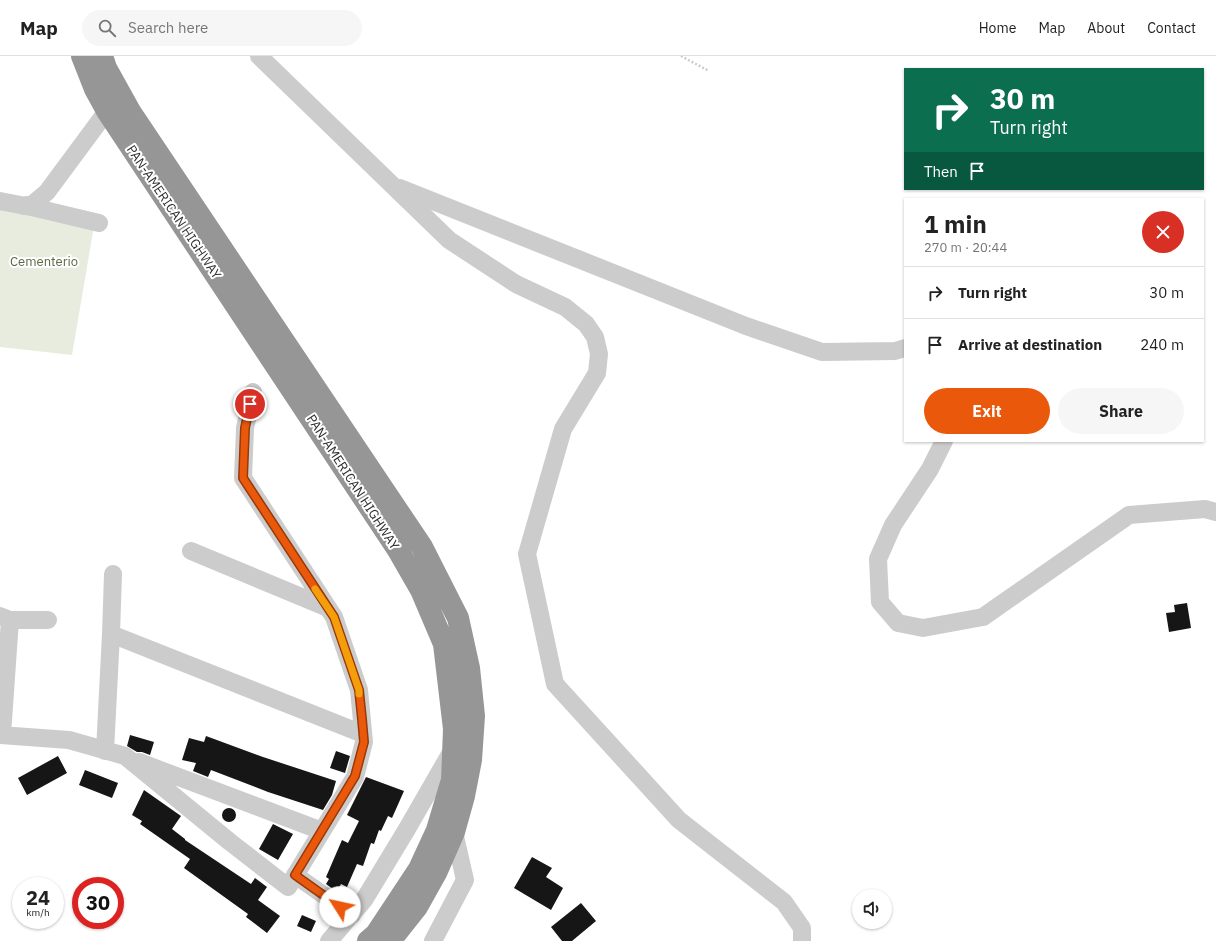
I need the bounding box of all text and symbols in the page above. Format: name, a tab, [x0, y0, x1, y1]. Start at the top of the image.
search box	[82, 10, 362, 46]
text: Map	[20, 16, 58, 40]
icon: search	[96, 17, 118, 39]
text: Search here	[128, 18, 208, 37]
text: Home	[979, 19, 1016, 37]
text: Map	[1038, 19, 1065, 37]
text: About	[1087, 19, 1125, 37]
text: Contact	[1147, 19, 1196, 37]
text: 30 m	[990, 80, 1055, 117]
icon: right	[924, 84, 976, 136]
text: Turn right	[990, 116, 1068, 139]
street label: PAN-AMERICAN HIGHWAY	[123, 142, 225, 282]
icon: arrive	[966, 160, 988, 182]
text: Then	[924, 162, 958, 181]
text: 1 min	[924, 208, 987, 240]
button: close	[1142, 211, 1184, 253]
text: 270 m · 20:44	[924, 239, 1007, 256]
park label: Cementerio	[10, 253, 78, 270]
icon: right	[924, 282, 946, 304]
text: Turn right	[958, 283, 1027, 302]
text: 30 m	[1149, 283, 1184, 302]
icon: arrive	[924, 334, 946, 356]
text: Arrive at destination	[958, 335, 1102, 354]
text: 240 m	[1140, 335, 1184, 354]
pin	[233, 387, 267, 421]
button: Exit	[924, 388, 1050, 434]
button: Share	[1058, 388, 1184, 434]
icon: arrive	[239, 393, 261, 415]
street label: PAN-AMERICAN HIGHWAY	[303, 411, 403, 553]
speed limit sign: 30	[72, 877, 124, 929]
text: 24	[26, 884, 50, 911]
position arrow	[319, 886, 361, 928]
map controls	[852, 889, 892, 929]
button: sound	[852, 889, 892, 929]
text: km/h	[26, 906, 50, 919]

